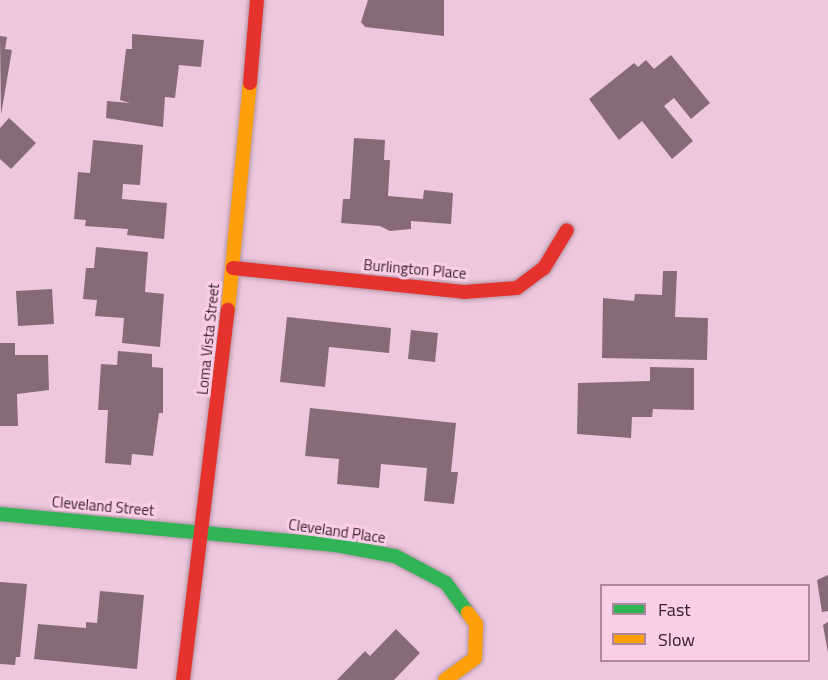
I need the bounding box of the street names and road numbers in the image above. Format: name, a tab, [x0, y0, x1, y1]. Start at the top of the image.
street label: Burlington Place	[363, 256, 467, 282]
street label: Loma Vista Street	[193, 282, 223, 396]
street label: Cleveland Street	[51, 493, 155, 519]
street label: Cleveland Place	[287, 515, 387, 547]

